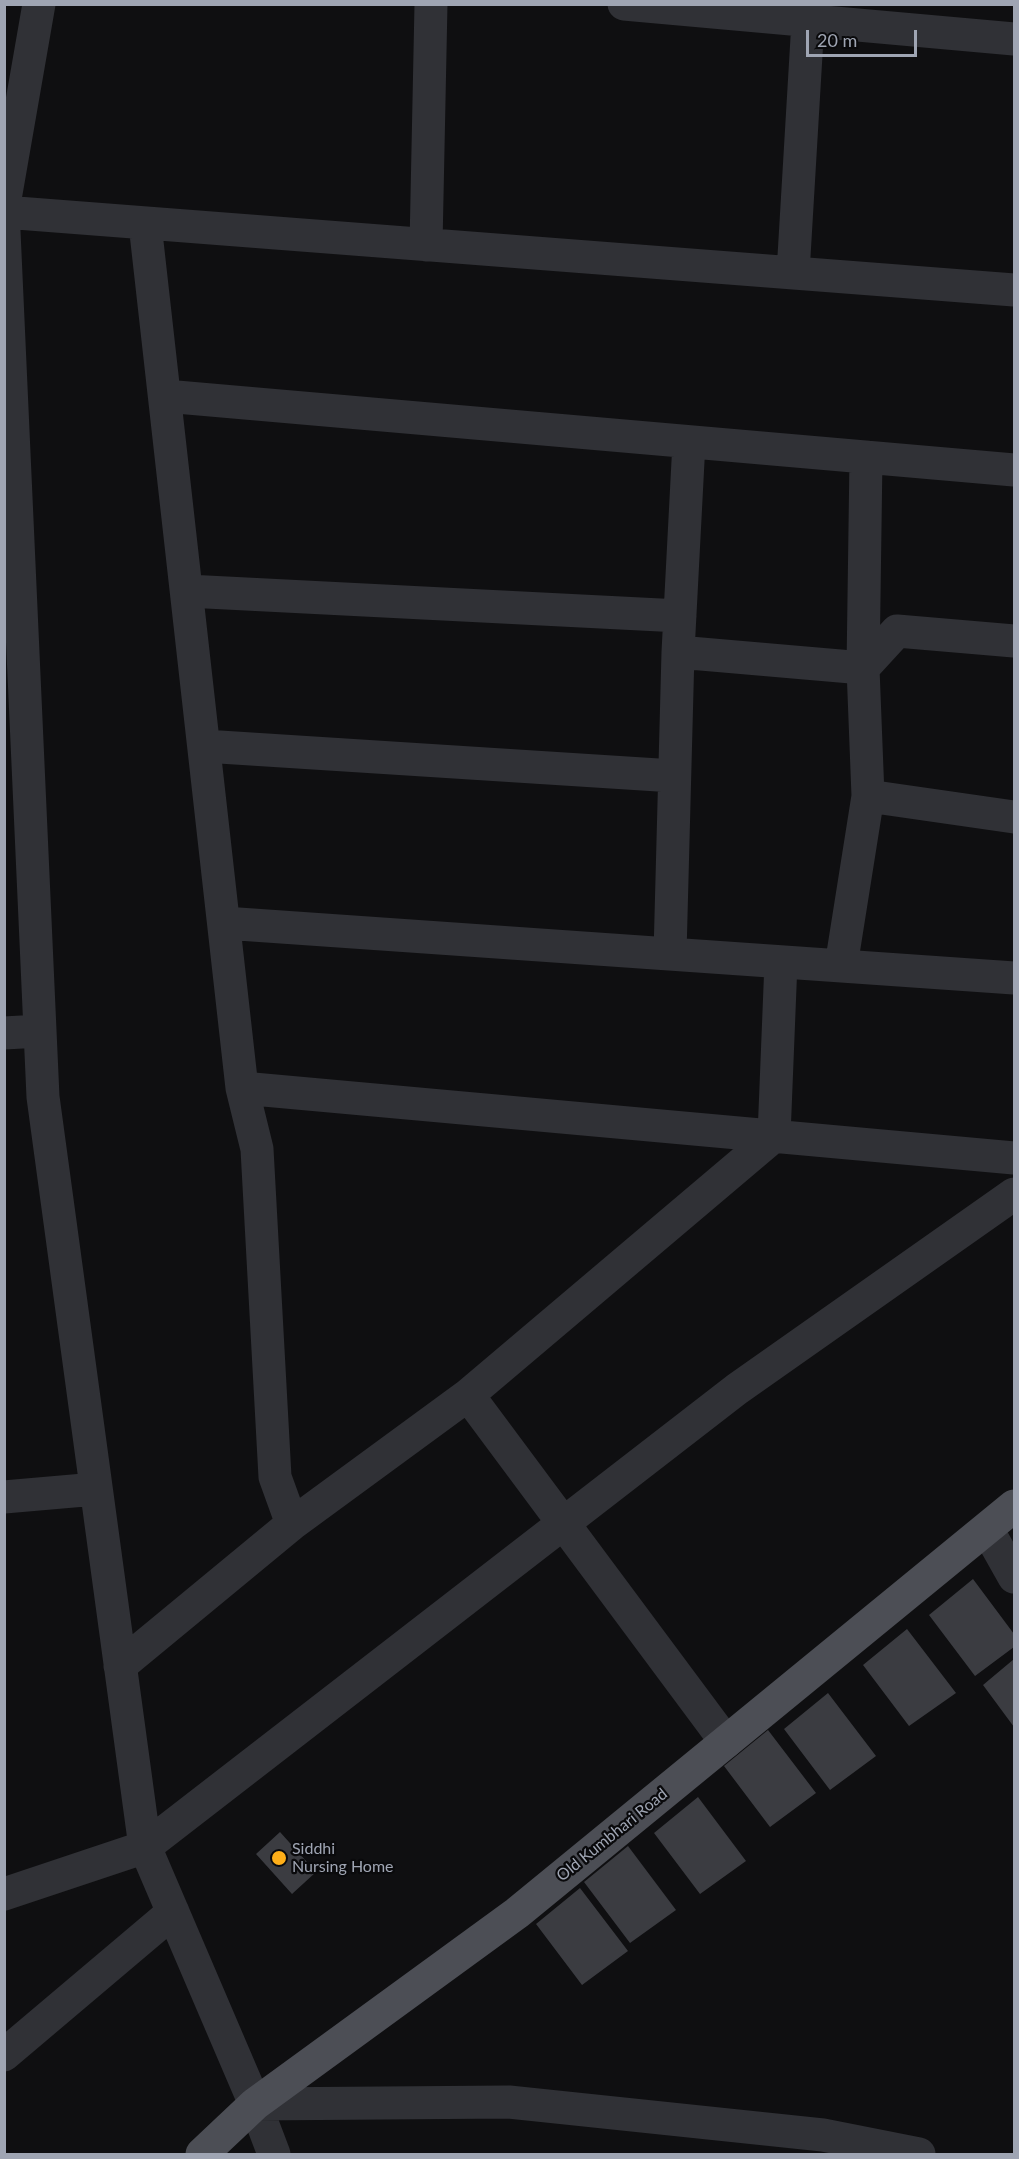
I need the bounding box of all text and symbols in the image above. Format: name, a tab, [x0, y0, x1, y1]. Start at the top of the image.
scale bar	[809, 18, 920, 56]
text: 20 m	[817, 29, 857, 51]
street label: Old Kumbhari Road	[553, 1784, 671, 1886]
place label: Siddhi Nursing Home	[292, 1839, 394, 1877]
marker: Siddhi Nursing Home	[270, 1849, 288, 1867]

